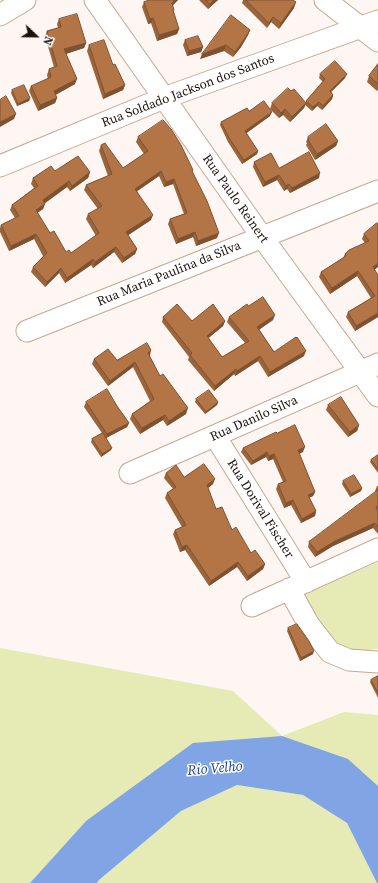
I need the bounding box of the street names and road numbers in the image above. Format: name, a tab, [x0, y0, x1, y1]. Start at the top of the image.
street label: Rua Soldado Jackson dos Santos	[99, 51, 277, 131]
street label: Rua Paulo Reinert	[199, 152, 271, 246]
street label: Rua Maria Paulina da Silva	[95, 238, 243, 310]
street label: Rua Danilo Silva	[208, 393, 300, 445]
street label: Rua Dorival Fischer	[223, 457, 297, 561]

